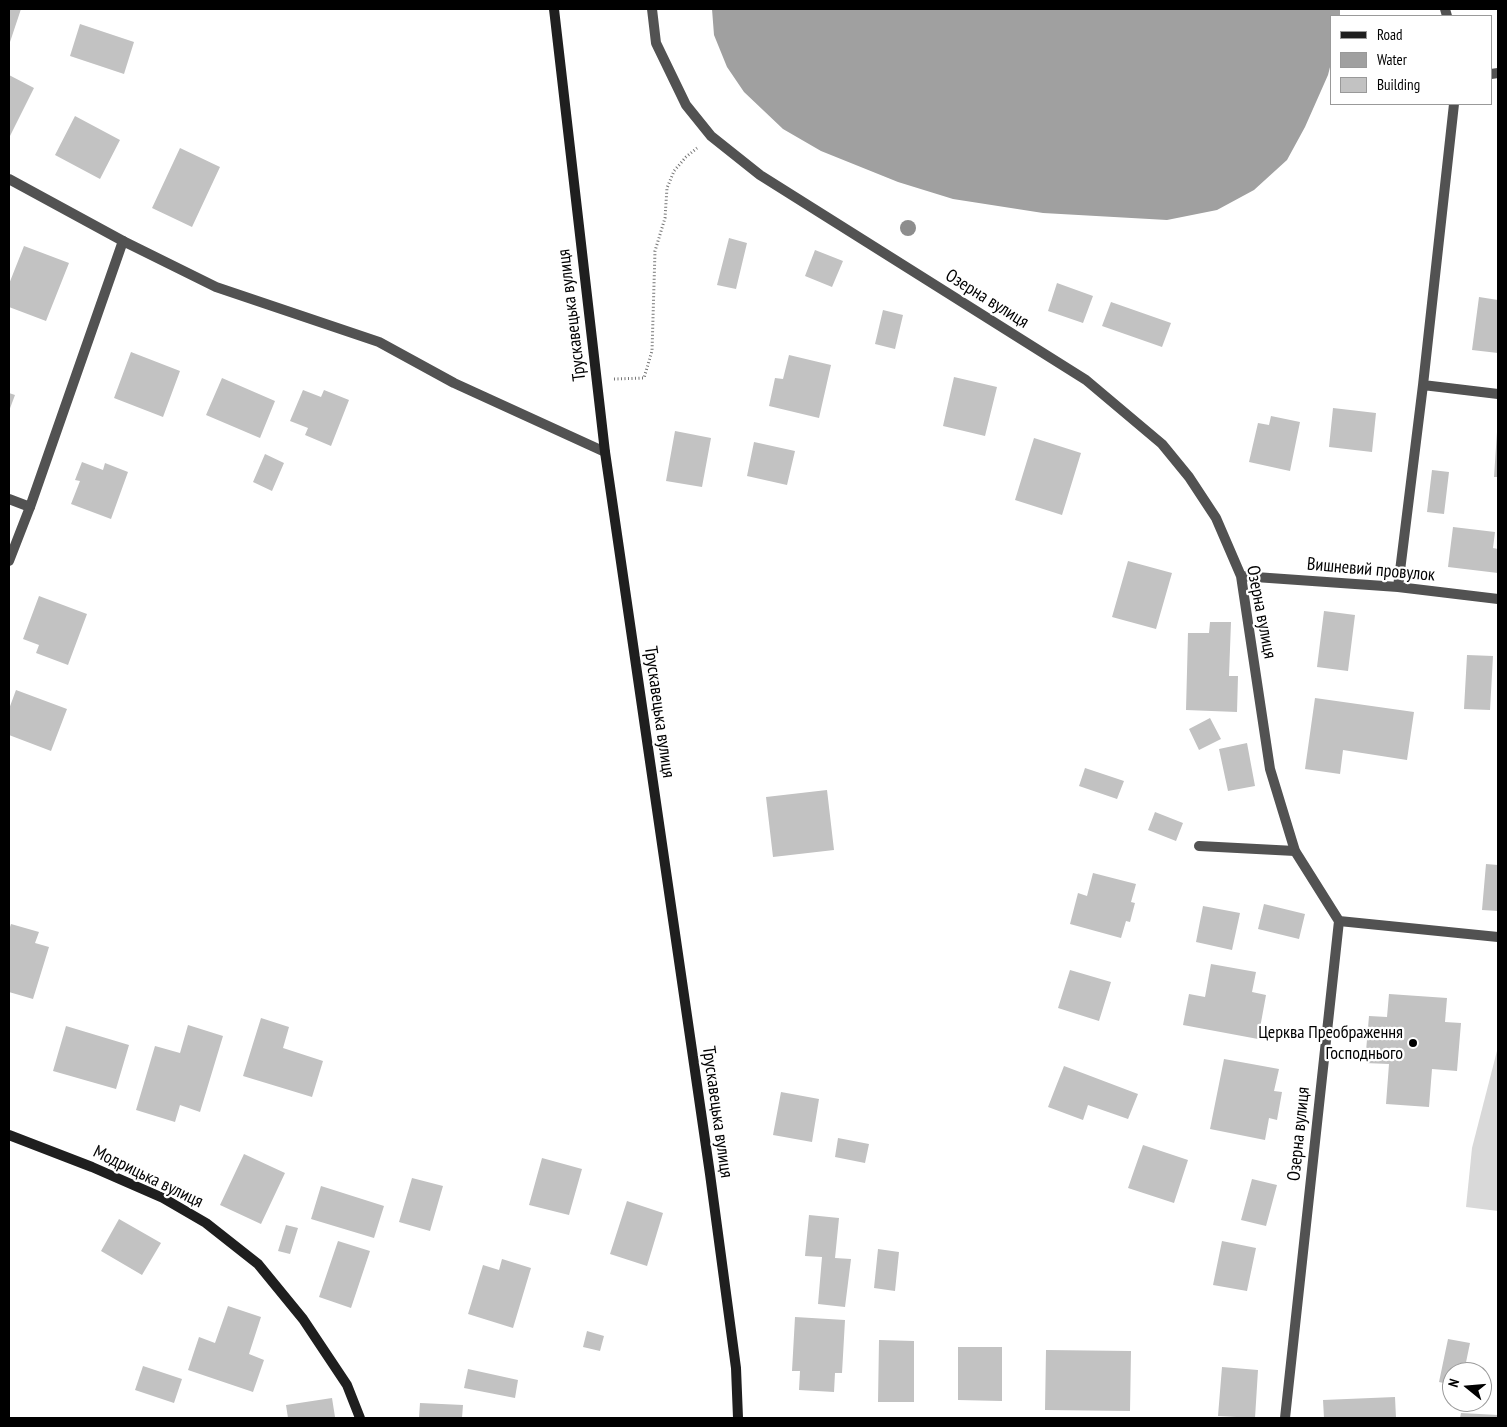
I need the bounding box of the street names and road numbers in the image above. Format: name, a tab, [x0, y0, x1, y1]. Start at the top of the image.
street label: Трускавецька вулиця	[553, 248, 591, 382]
street label: Озерна вулиця	[941, 265, 1033, 333]
street label: Вишневий провулок	[1306, 554, 1436, 586]
street label: Озерна вулиця	[1241, 564, 1281, 660]
street label: Трускавецька вулиця	[639, 645, 679, 779]
street label: Трускавецька вулиця	[697, 1045, 737, 1179]
street label: Озерна вулиця	[1283, 1086, 1315, 1182]
street label: Модрицька вулиця	[90, 1141, 206, 1213]

